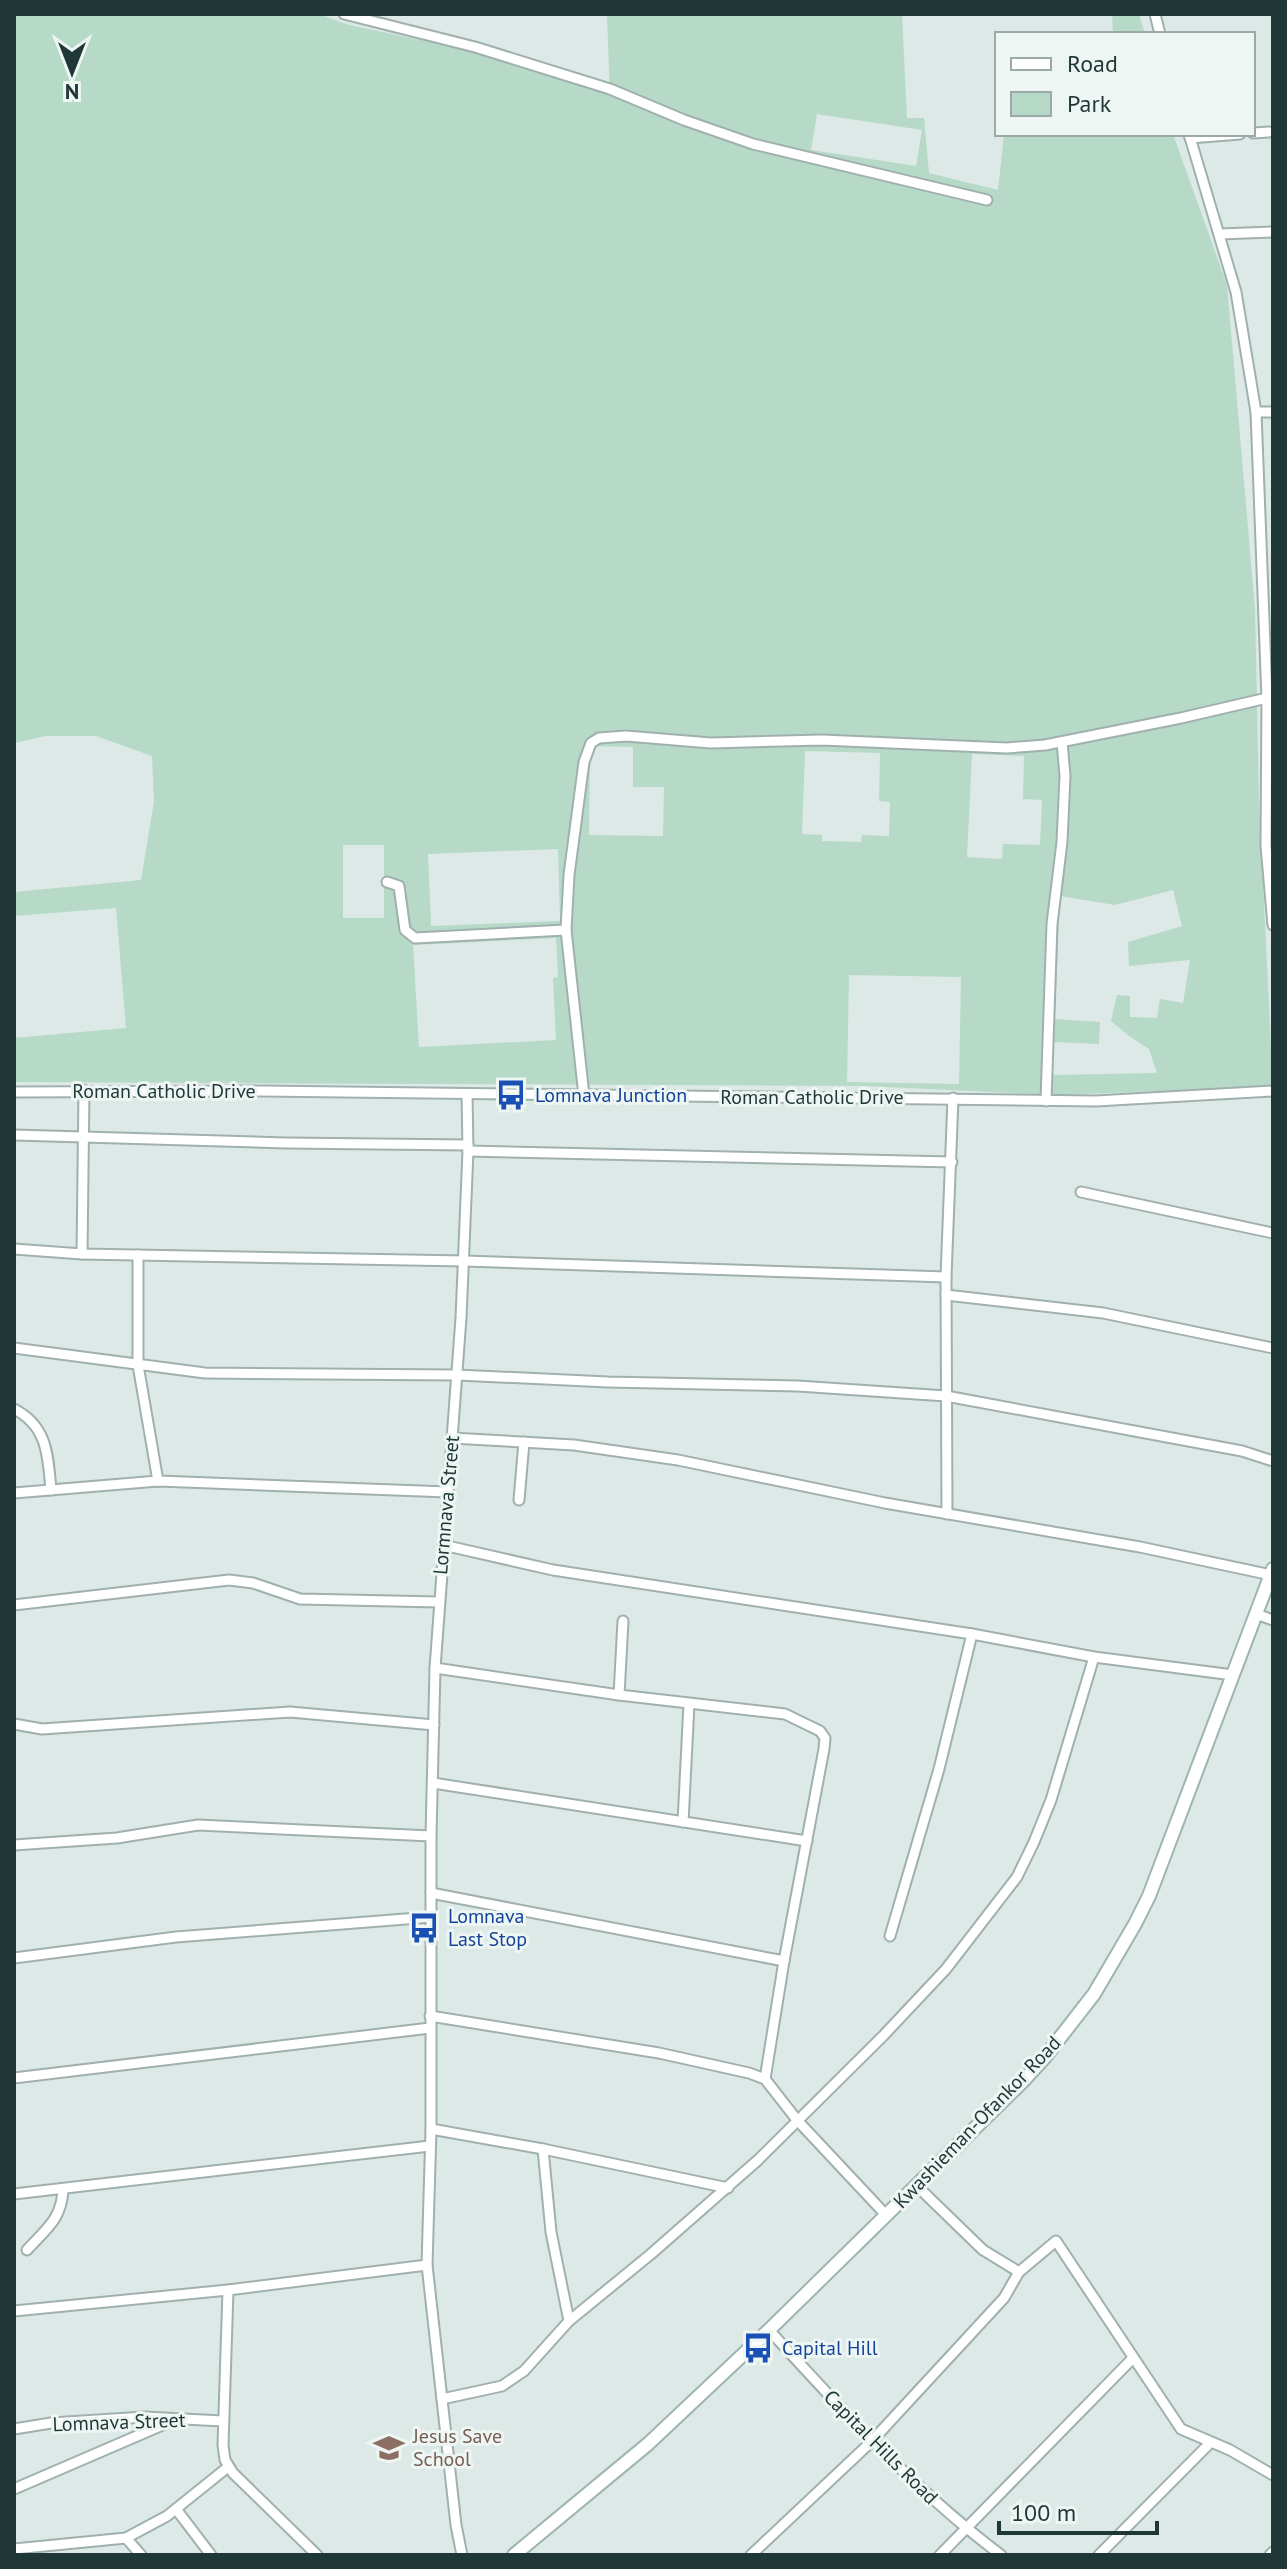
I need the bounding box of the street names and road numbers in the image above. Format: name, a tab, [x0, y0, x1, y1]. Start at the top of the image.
street label: Roman Catholic Drive	[72, 1078, 256, 1104]
street label: Roman Catholic Drive	[720, 1084, 904, 1110]
street label: Lormnava Street	[427, 1434, 465, 1576]
street label: Kwashieman-Ofankor Road	[888, 2030, 1066, 2214]
street label: Capital Hills Road	[818, 2384, 944, 2510]
street label: Lomnava Street	[52, 2407, 186, 2437]

